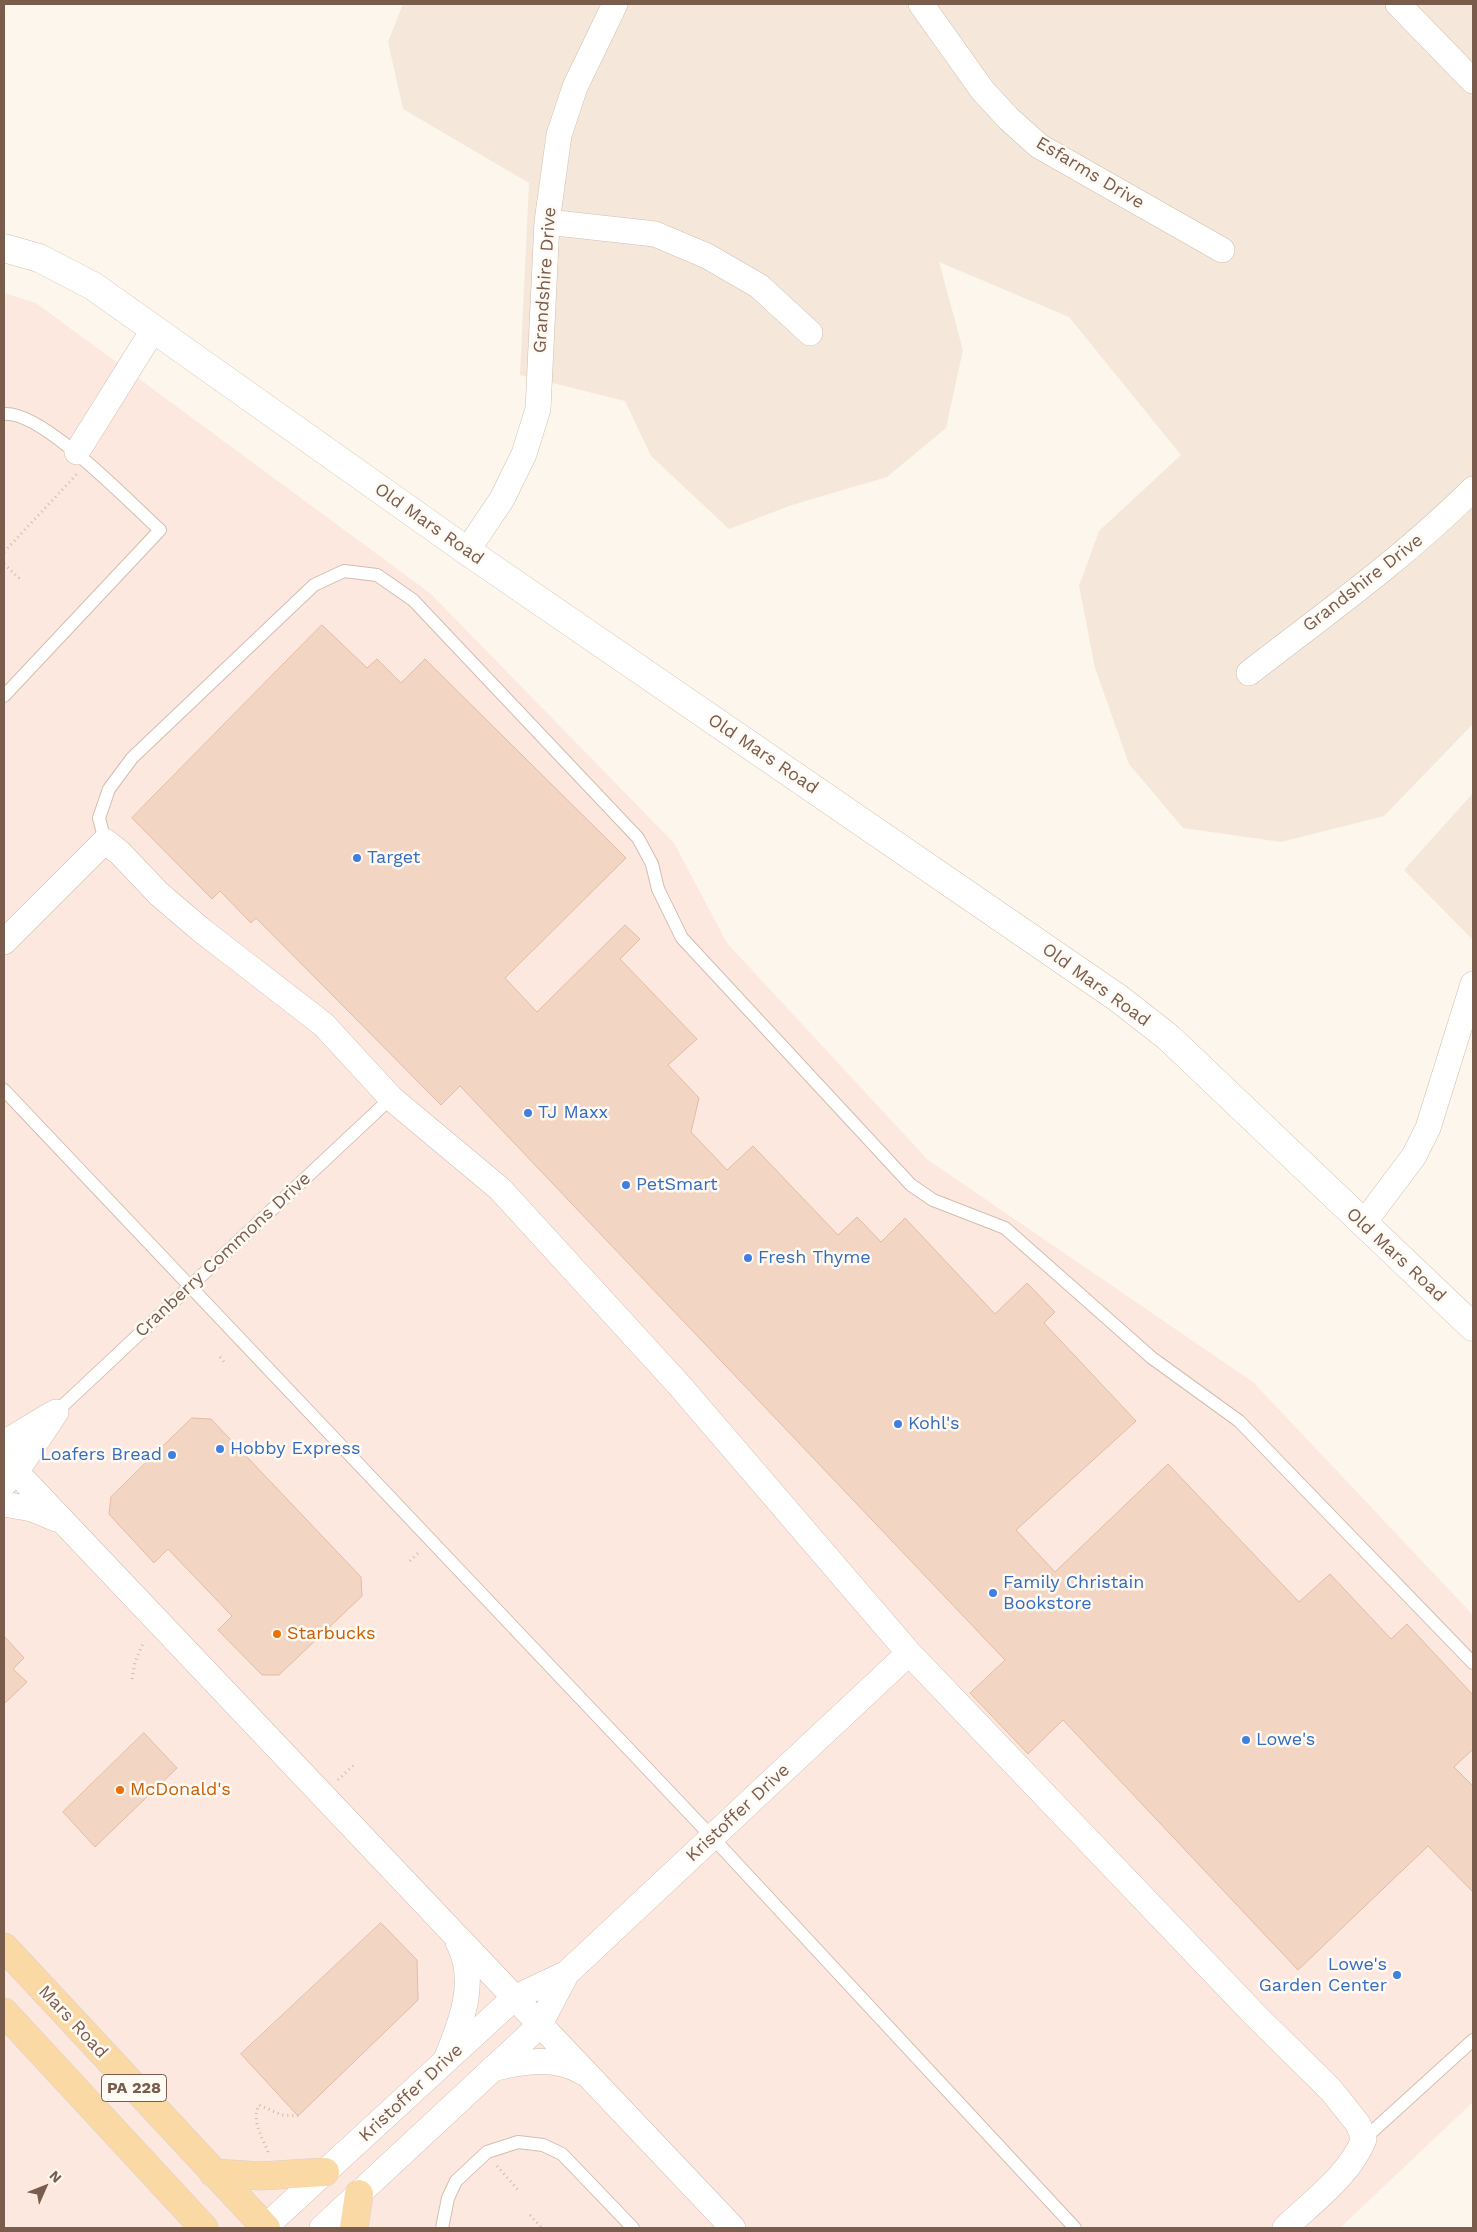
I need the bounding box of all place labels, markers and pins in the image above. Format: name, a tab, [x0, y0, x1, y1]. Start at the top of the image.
place label: Target	[367, 847, 420, 869]
marker: Target	[351, 852, 363, 864]
place label: TJ Maxx	[538, 1102, 608, 1124]
marker: TJ Maxx	[522, 1107, 534, 1119]
place label: PetSmart	[636, 1174, 718, 1196]
marker: PetSmart	[620, 1179, 632, 1191]
place label: Fresh Thyme	[758, 1247, 871, 1269]
marker: Fresh Thyme	[742, 1252, 754, 1264]
place label: Kohl's	[908, 1413, 960, 1435]
marker: Kohl's	[892, 1418, 904, 1430]
place label: Hobby Express	[230, 1438, 360, 1460]
marker: Hobby Express	[214, 1443, 226, 1455]
place label: Loafers Bread	[40, 1444, 162, 1466]
marker: Loafers Bread	[166, 1449, 178, 1461]
place label: Family Christain Bookstore	[1003, 1572, 1144, 1615]
marker: Family Christain Bookstore	[987, 1587, 999, 1599]
place label: Starbucks	[287, 1623, 376, 1645]
marker: Starbucks	[271, 1628, 283, 1640]
place label: Lowe's	[1256, 1729, 1315, 1751]
marker: Lowe's	[1240, 1734, 1252, 1746]
place label: McDonald's	[130, 1779, 231, 1801]
marker: McDonald's	[114, 1784, 126, 1796]
place label: Lowe's Garden Center	[1259, 1954, 1387, 1996]
marker: Lowe's Garden Center	[1391, 1969, 1403, 1981]

